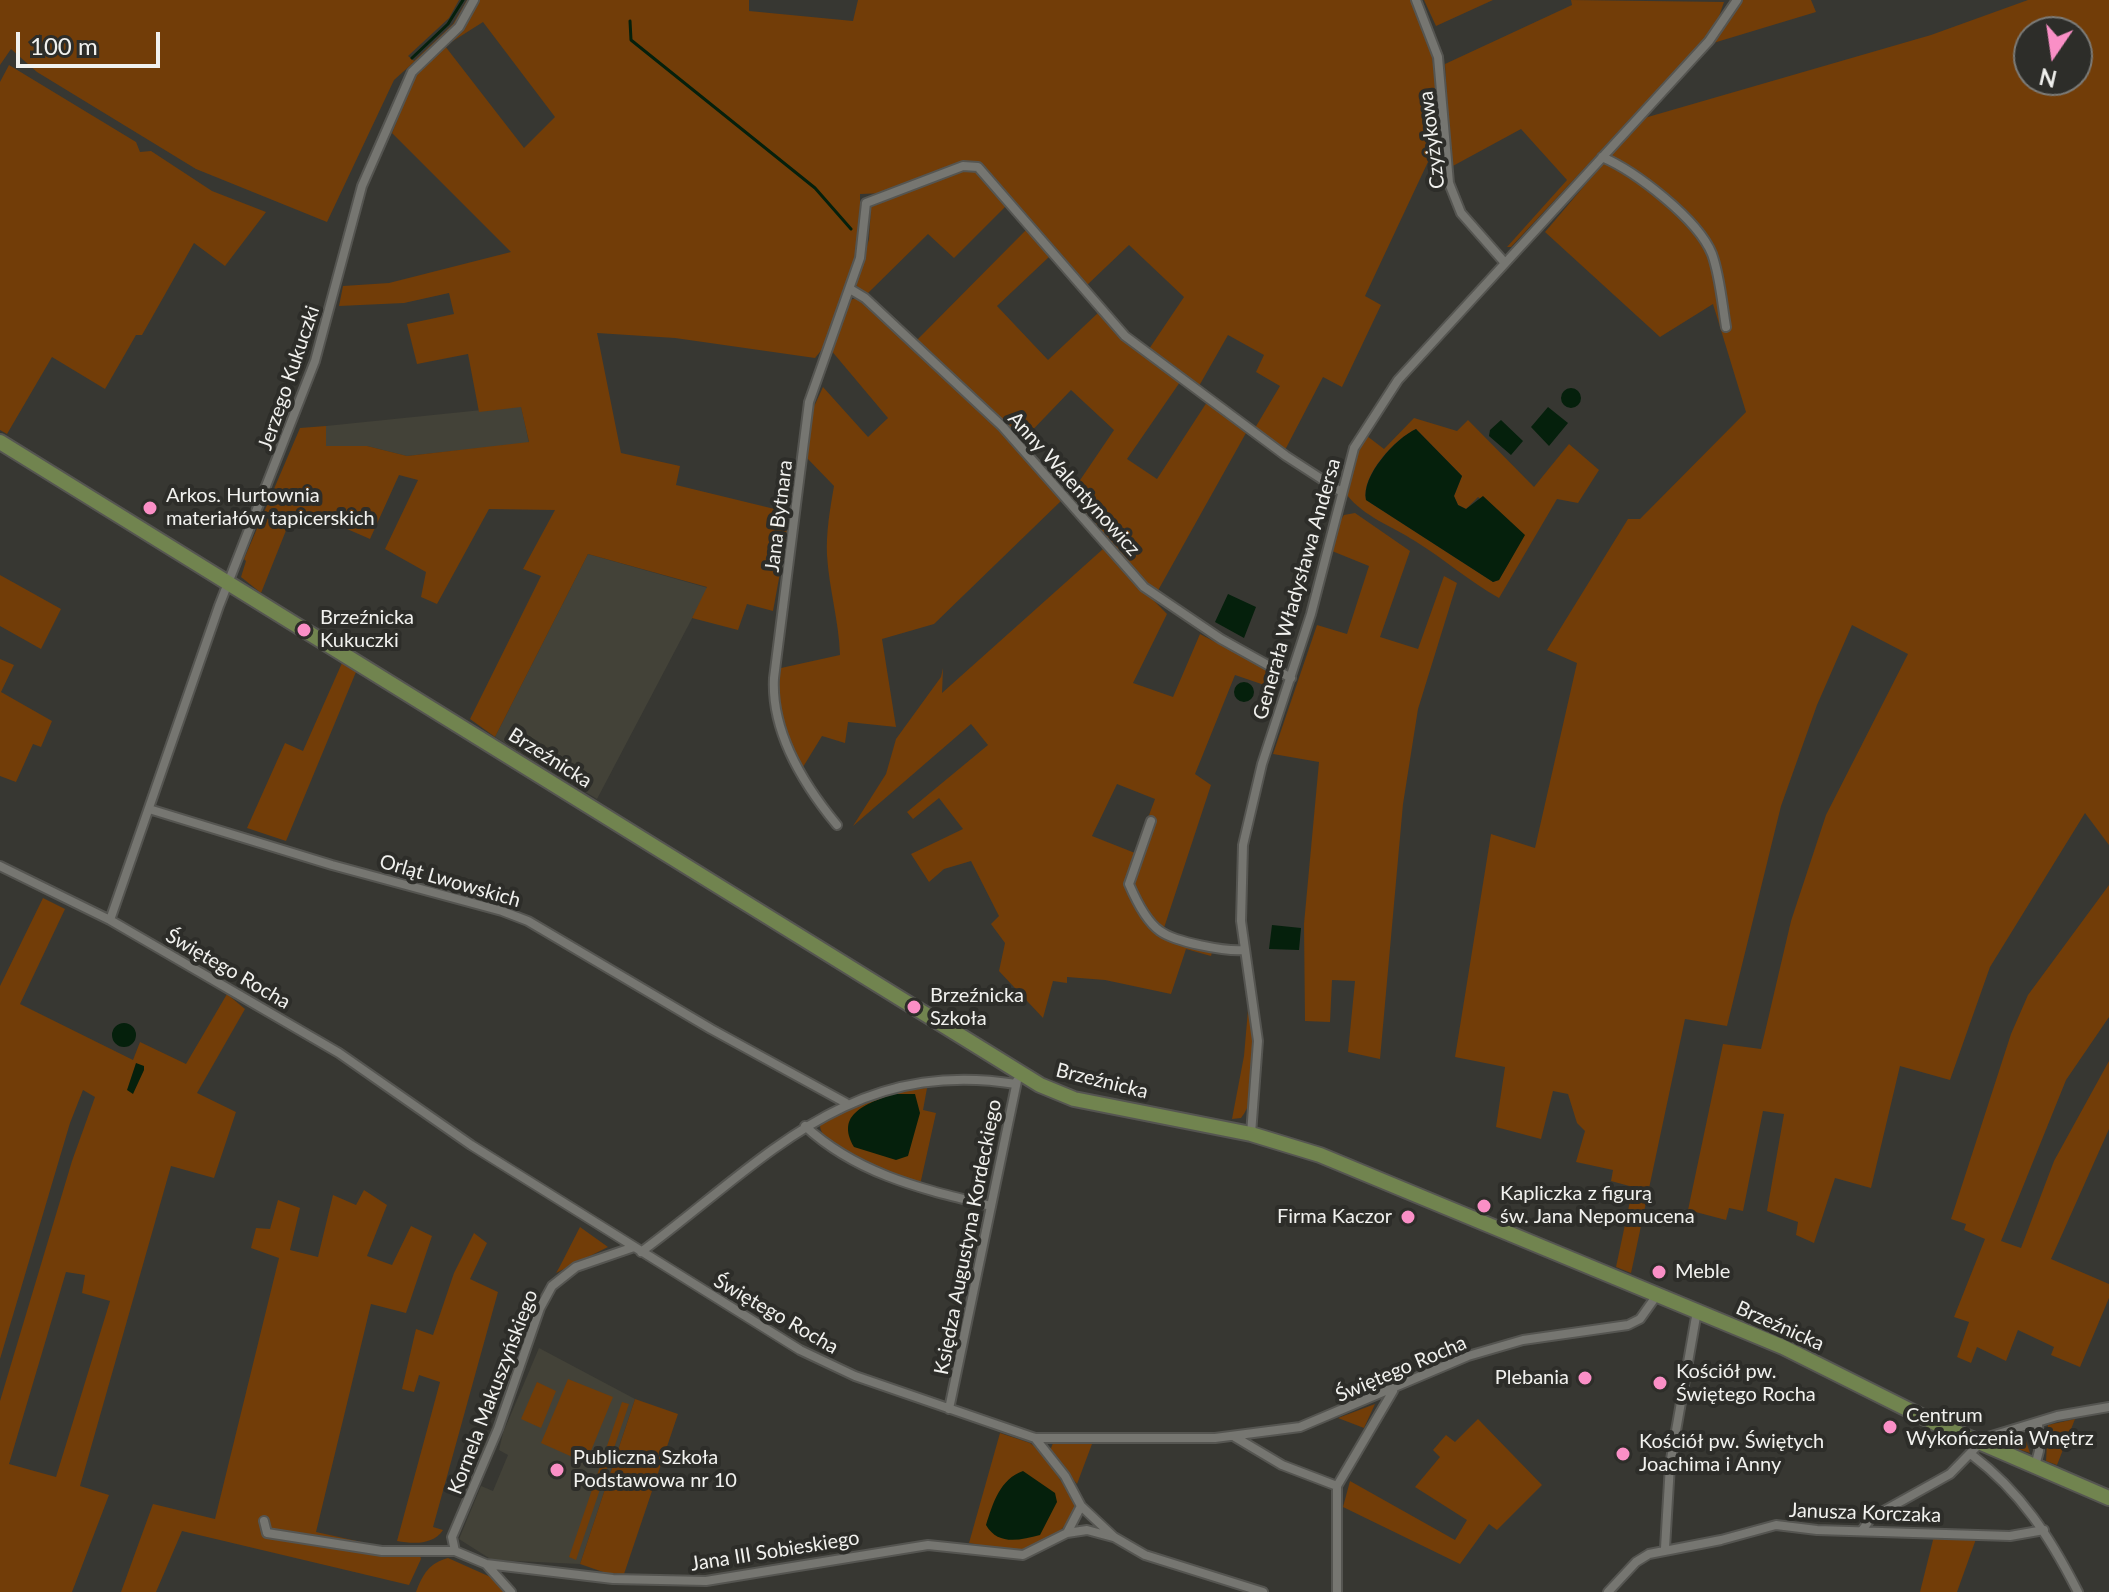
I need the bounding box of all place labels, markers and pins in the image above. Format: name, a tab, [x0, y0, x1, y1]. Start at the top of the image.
place label: Arkos. Hurtownia materiałów tapicerskich	[166, 484, 375, 531]
marker: Arkos. Hurtownia materiałów tapicerskich	[141, 499, 159, 517]
place label: Brzeźnicka Kukuczki	[320, 606, 414, 653]
marker: Brzeźnicka Kukuczki	[295, 621, 313, 639]
place label: Brzeźnicka Szkoła	[930, 984, 1024, 1031]
marker: Brzeźnicka Szkoła	[905, 998, 923, 1016]
place label: Kapliczka z figurą św. Jana Nepomucena	[1500, 1182, 1695, 1229]
marker: Kapliczka z figurą św. Jana Nepomucena	[1475, 1197, 1493, 1215]
place label: Firma Kaczor	[1277, 1205, 1392, 1229]
marker: Firma Kaczor	[1399, 1208, 1417, 1226]
place label: Meble	[1675, 1260, 1730, 1284]
marker: Meble	[1650, 1263, 1668, 1281]
place label: Kościół pw. Świętego Rocha	[1676, 1360, 1816, 1407]
place label: Plebania	[1495, 1366, 1569, 1390]
marker: Plebania	[1576, 1369, 1594, 1387]
marker: Kościół pw. Świętego Rocha	[1651, 1374, 1669, 1392]
place label: Centrum Wykończenia Wnętrz	[1906, 1404, 2094, 1451]
marker: Centrum Wykończenia Wnętrz	[1881, 1418, 1899, 1436]
place label: Kościół pw. Świętych Joachima i Anny	[1639, 1430, 1824, 1477]
marker: Kościół pw. Świętych Joachima i Anny	[1614, 1445, 1632, 1463]
place label: Publiczna Szkoła Podstawowa nr 10	[573, 1446, 737, 1493]
marker: Publiczna Szkoła Podstawowa nr 10	[548, 1461, 566, 1479]

